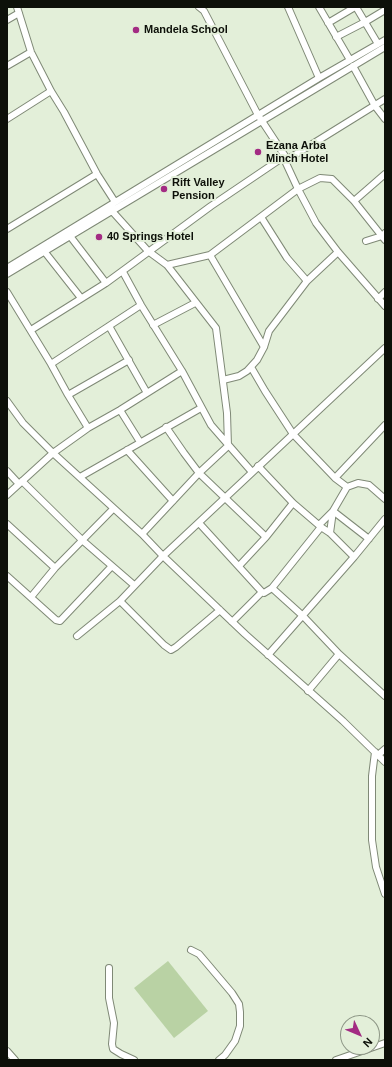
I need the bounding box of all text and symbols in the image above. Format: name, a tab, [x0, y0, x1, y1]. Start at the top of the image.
place label: Mandela School	[144, 23, 228, 37]
marker: Mandela School	[131, 25, 141, 35]
place label: Ezana Arba Minch Hotel	[266, 139, 328, 165]
marker: Ezana Arba Minch Hotel	[253, 147, 263, 157]
place label: Rift Valley Pension	[172, 176, 225, 202]
marker: Rift Valley Pension	[159, 184, 169, 194]
place label: 40 Springs Hotel	[107, 230, 194, 244]
marker: 40 Springs Hotel	[94, 232, 104, 242]
north arrow	[340, 1015, 380, 1055]
text: N	[361, 1036, 375, 1050]

